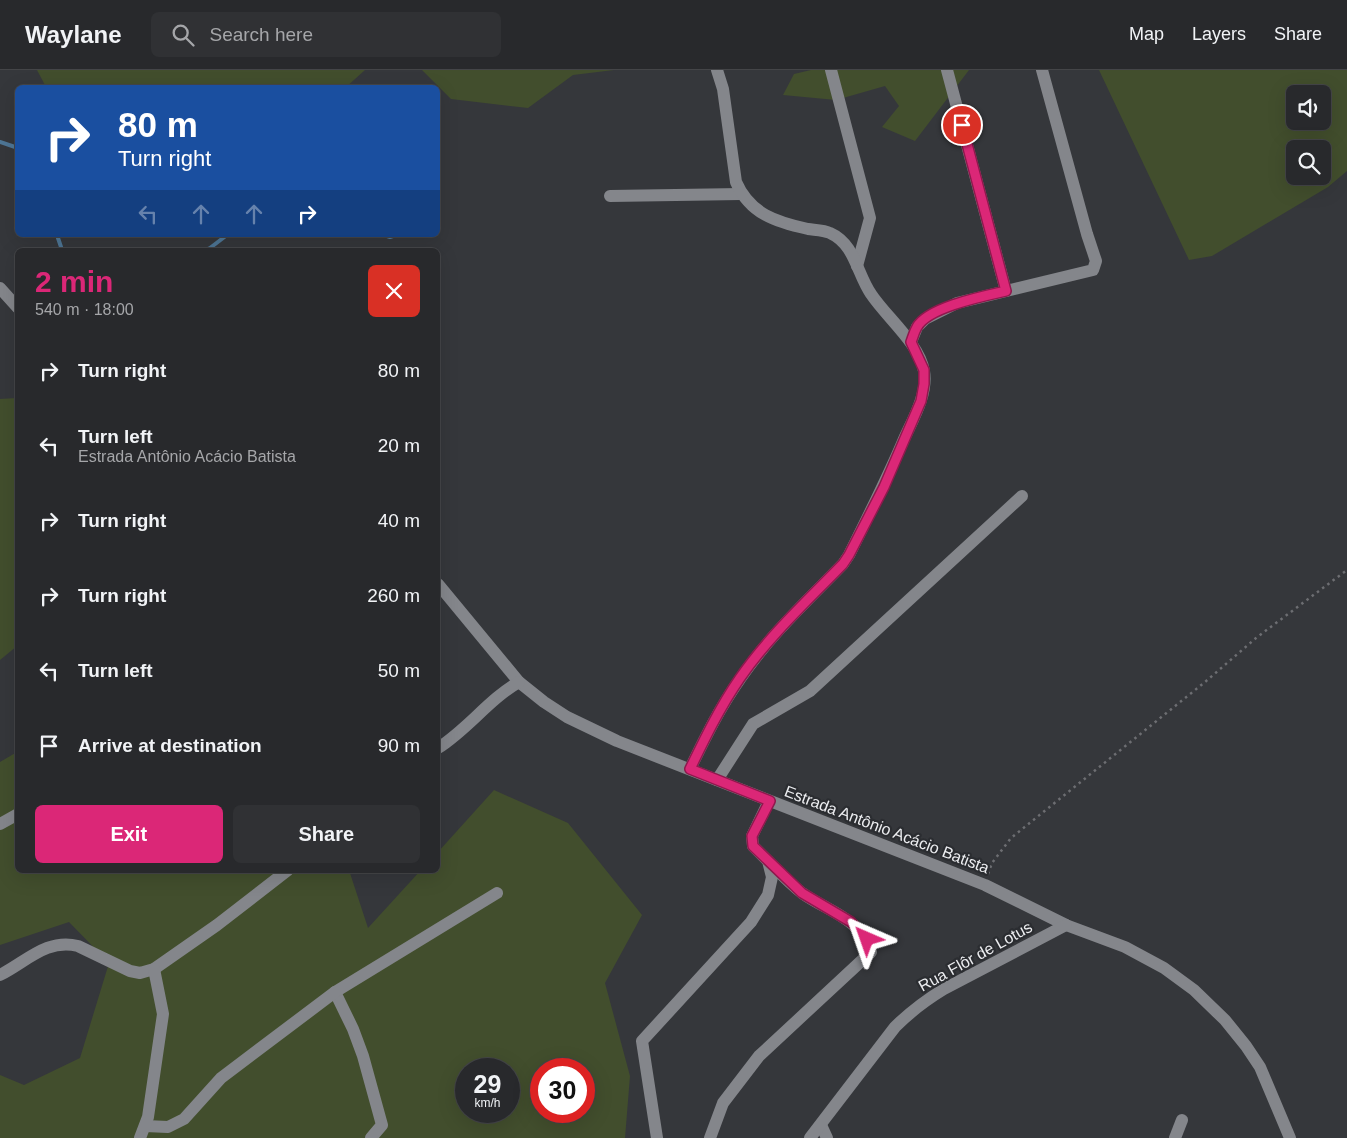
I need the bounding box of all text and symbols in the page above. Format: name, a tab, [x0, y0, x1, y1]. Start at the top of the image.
search box	[151, 12, 501, 57]
text: Waylane	[25, 21, 121, 48]
icon: search	[169, 21, 197, 49]
text: Search here	[209, 24, 313, 45]
text: Map	[1129, 24, 1164, 44]
text: Layers	[1192, 24, 1246, 44]
text: Share	[1274, 24, 1322, 44]
map controls	[1286, 85, 1331, 185]
button: sound	[1286, 85, 1331, 130]
pin	[941, 104, 983, 146]
icon: right	[35, 105, 100, 170]
text: 80 m	[118, 105, 198, 144]
icon: arrive	[948, 111, 976, 139]
button: search	[1286, 140, 1331, 185]
text: Turn right	[118, 146, 211, 171]
icon: left	[134, 200, 162, 228]
icon: ahead	[187, 200, 215, 228]
icon: ahead	[240, 200, 268, 228]
icon: right	[293, 200, 321, 228]
text: 2 min	[35, 265, 113, 298]
button: close	[368, 265, 420, 317]
text: 540 m · 18:00	[35, 301, 134, 318]
icon: right	[35, 357, 63, 385]
text: Turn right	[78, 360, 166, 381]
text: 80 m	[378, 360, 420, 381]
text: Turn left	[78, 426, 153, 447]
icon: left	[35, 432, 63, 460]
text: 20 m	[378, 435, 420, 456]
text: Estrada Antônio Acácio Batista	[78, 448, 296, 465]
icon: right	[35, 507, 63, 535]
text: Turn right	[78, 510, 166, 531]
text: 40 m	[378, 510, 420, 531]
icon: right	[35, 582, 63, 610]
text: Turn right	[78, 585, 166, 606]
text: 260 m	[367, 585, 420, 606]
icon: left	[35, 657, 63, 685]
text: Turn left	[78, 660, 153, 681]
text: 50 m	[378, 660, 420, 681]
icon: arrive	[35, 732, 63, 760]
text: Arrive at destination	[78, 735, 262, 756]
text: 90 m	[378, 735, 420, 756]
street label: Estrada Antônio Acácio Batista	[782, 782, 992, 876]
button: Exit	[35, 805, 223, 863]
button: Share	[233, 805, 420, 863]
position arrow	[840, 912, 892, 964]
street label: Rua Flôr de Lotus	[916, 918, 1035, 995]
speed limit sign: 30	[530, 1058, 595, 1123]
text: 29	[474, 1070, 501, 1098]
text: km/h	[474, 1096, 501, 1110]

